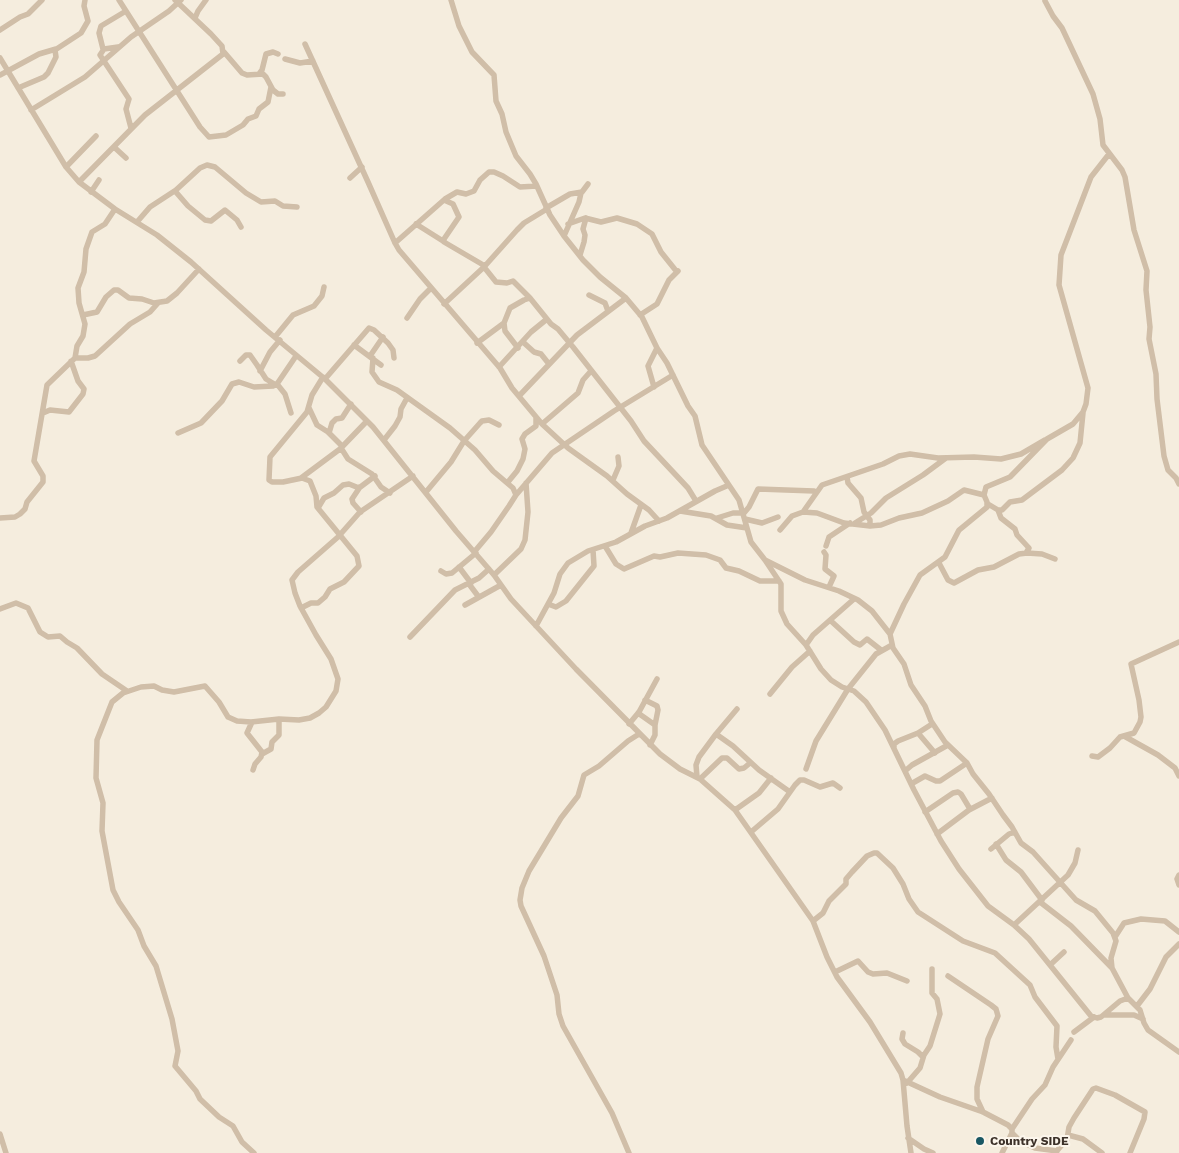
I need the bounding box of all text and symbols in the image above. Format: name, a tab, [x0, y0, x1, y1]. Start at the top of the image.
place label: Country SIDE	[990, 1134, 1069, 1148]
marker: Country SIDE	[974, 1135, 986, 1147]

